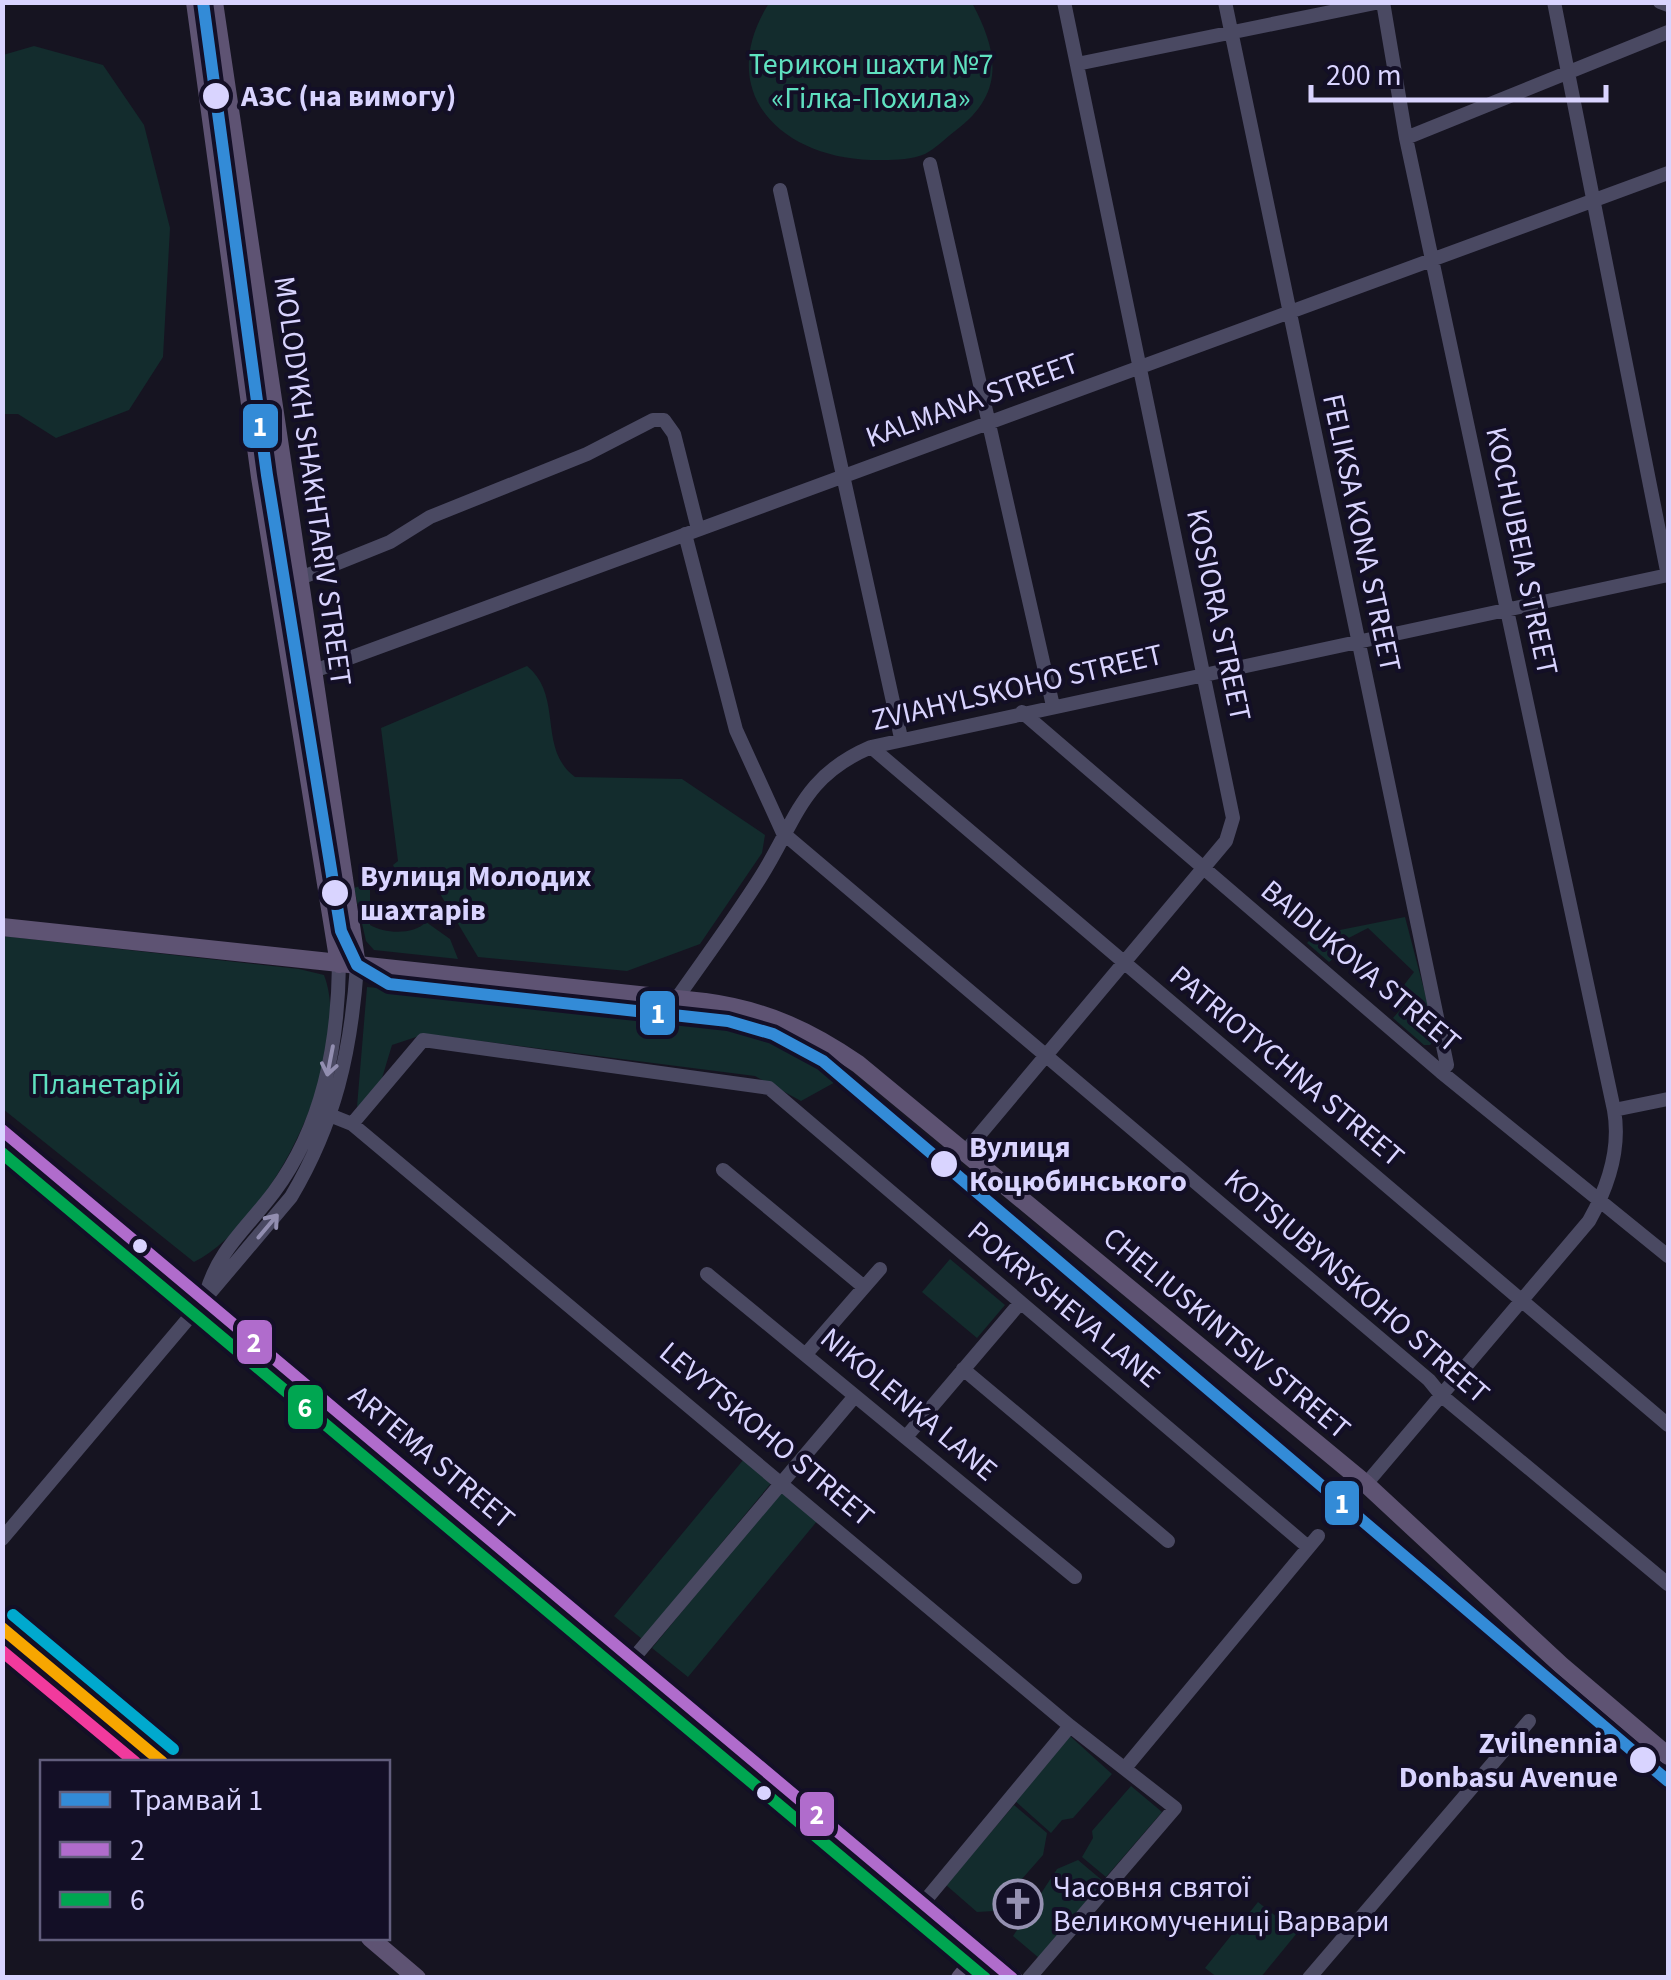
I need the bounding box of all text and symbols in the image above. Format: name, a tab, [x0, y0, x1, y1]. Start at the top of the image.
scale bar	[1311, 40, 1606, 102]
park label: Терикон шахти №7 «Гілка-Похила»	[749, 43, 993, 120]
text: 200 m	[1326, 54, 1402, 97]
place label: АЗС (на вимогу)	[240, 75, 456, 118]
marker: АЗС (на вимогу)	[200, 80, 232, 112]
street label: MOLODYKH SHAKHTARIV STREET	[262, 274, 363, 689]
street label: KALMANA STREET	[860, 342, 1085, 459]
street label: FELIKSA KONA STREET	[1311, 390, 1412, 676]
line badge: 1	[241, 402, 280, 450]
text: 1	[253, 407, 267, 447]
street label: KOCHUBEIA STREET	[1474, 423, 1569, 679]
street label: KOSIORA STREET	[1175, 505, 1262, 725]
street label: ZVIAHYLSKOHO STREET	[867, 633, 1167, 742]
place label: Вулиця Молодих шахтарів	[360, 855, 591, 932]
street label: BAIDUKOVA STREET	[1251, 870, 1470, 1063]
marker: Вулиця Молодих шахтарів	[319, 877, 351, 909]
street label: PATRIOTYCHNA STREET	[1160, 955, 1413, 1178]
line badge: 1	[638, 989, 677, 1037]
text: 1	[651, 994, 665, 1034]
one-way arrow	[320, 1044, 339, 1076]
park label: Планетарій	[30, 1063, 182, 1106]
place label: Вулиця Коцюбинського	[969, 1126, 1187, 1203]
marker: Вулиця Коцюбинського	[928, 1148, 960, 1180]
street label: KOTSIUBYNSKOHO STREET	[1214, 1159, 1499, 1414]
street label: POKRYSHEVA LANE	[958, 1211, 1169, 1398]
one-way arrow	[257, 1213, 279, 1239]
street label: CHELIUSKINTSIV STREET	[1094, 1217, 1360, 1450]
unlabelled marker	[130, 1236, 150, 1256]
street label: NIKOLENKA LANE	[811, 1317, 1007, 1491]
line badge: 2	[235, 1318, 274, 1366]
text: 2	[247, 1323, 261, 1363]
street label: LEVYTSKOHO STREET	[650, 1331, 884, 1537]
street label: ARTEMA STREET	[339, 1375, 524, 1540]
line badge: 6	[286, 1383, 325, 1431]
text: 6	[298, 1388, 312, 1428]
line badge: 1	[1323, 1479, 1361, 1527]
text: 1	[1335, 1484, 1349, 1524]
place label: Zvilnennia Donbasu Avenue	[1399, 1722, 1618, 1799]
marker: Zvilnennia Donbasu Avenue	[1627, 1744, 1659, 1776]
legend	[40, 1760, 390, 1940]
text: Трамвай 1	[130, 1779, 263, 1822]
unlabelled marker	[754, 1783, 774, 1803]
line badge: 2	[798, 1790, 836, 1838]
text: 2	[810, 1795, 824, 1835]
text: 2	[130, 1829, 145, 1872]
place label: Часовня святої Великомучениці Варвари	[1053, 1866, 1390, 1943]
church icon: Часовня святої Великомучениці Варвари	[992, 1878, 1044, 1930]
text: 6	[130, 1879, 145, 1922]

